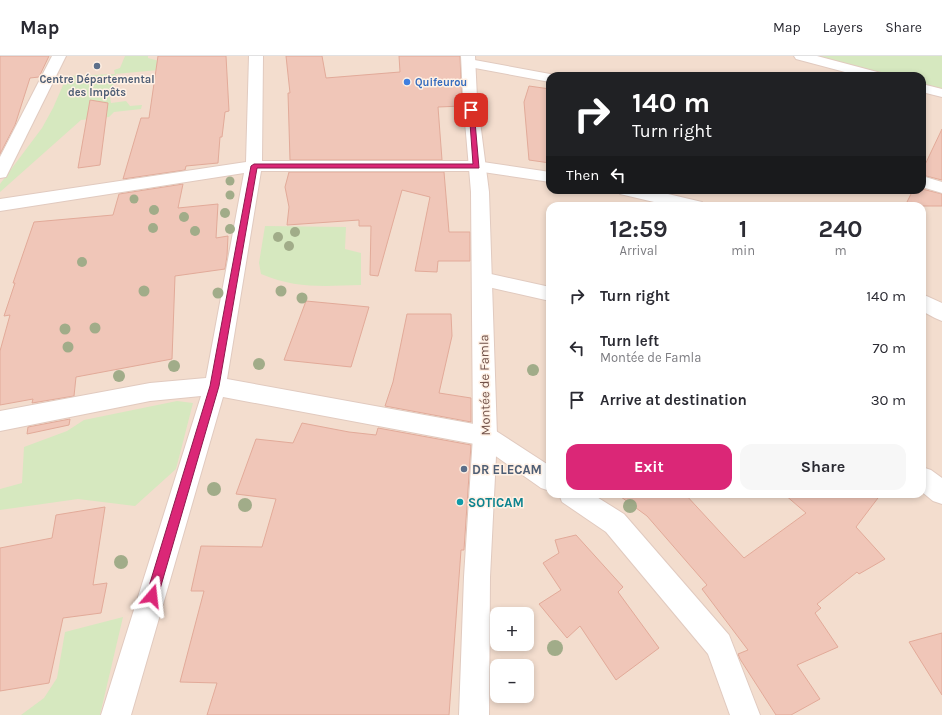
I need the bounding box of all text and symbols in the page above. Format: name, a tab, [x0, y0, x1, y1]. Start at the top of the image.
text: Map	[20, 17, 59, 39]
text: Map	[773, 19, 801, 36]
text: Layers	[823, 19, 863, 36]
text: Share	[885, 19, 922, 36]
marker: Centre Départemental des Impôts	[92, 61, 102, 71]
place label: Centre Départemental des Impôts	[39, 73, 155, 99]
place label: Quifeurou	[415, 76, 467, 89]
marker: Quifeurou	[402, 77, 412, 87]
text: 140 m	[632, 86, 710, 119]
icon: right	[566, 88, 618, 140]
pin	[454, 93, 488, 127]
icon: arrive	[460, 99, 482, 121]
text: Turn right	[632, 120, 712, 142]
icon: left	[607, 164, 629, 186]
text: Then	[566, 166, 599, 184]
text: 12:59	[609, 215, 668, 243]
text: 1	[739, 215, 747, 243]
text: 240	[819, 215, 862, 243]
text: Arrival	[620, 243, 658, 258]
text: min	[731, 243, 755, 258]
text: m	[834, 243, 847, 258]
icon: right	[566, 285, 588, 307]
text: Turn right	[600, 287, 670, 305]
text: 140 m	[866, 287, 906, 305]
text: Turn left	[600, 332, 659, 350]
street label: Montée de Famla	[476, 334, 493, 436]
icon: left	[566, 337, 588, 359]
text: 70 m	[872, 339, 906, 357]
text: Montée de Famla	[600, 350, 701, 365]
icon: arrive	[566, 389, 588, 411]
text: Arrive at destination	[600, 391, 747, 409]
text: 30 m	[871, 391, 906, 409]
button: Exit	[566, 444, 732, 490]
button: Share	[740, 444, 906, 490]
place label: DR ELECAM	[472, 462, 542, 477]
marker: DR ELECAM	[459, 464, 469, 474]
place label: SOTICAM	[468, 495, 524, 510]
marker: SOTICAM	[455, 497, 465, 507]
position arrow	[131, 575, 173, 617]
map controls	[490, 607, 534, 703]
button: +	[490, 607, 534, 651]
button: −	[490, 659, 534, 703]

